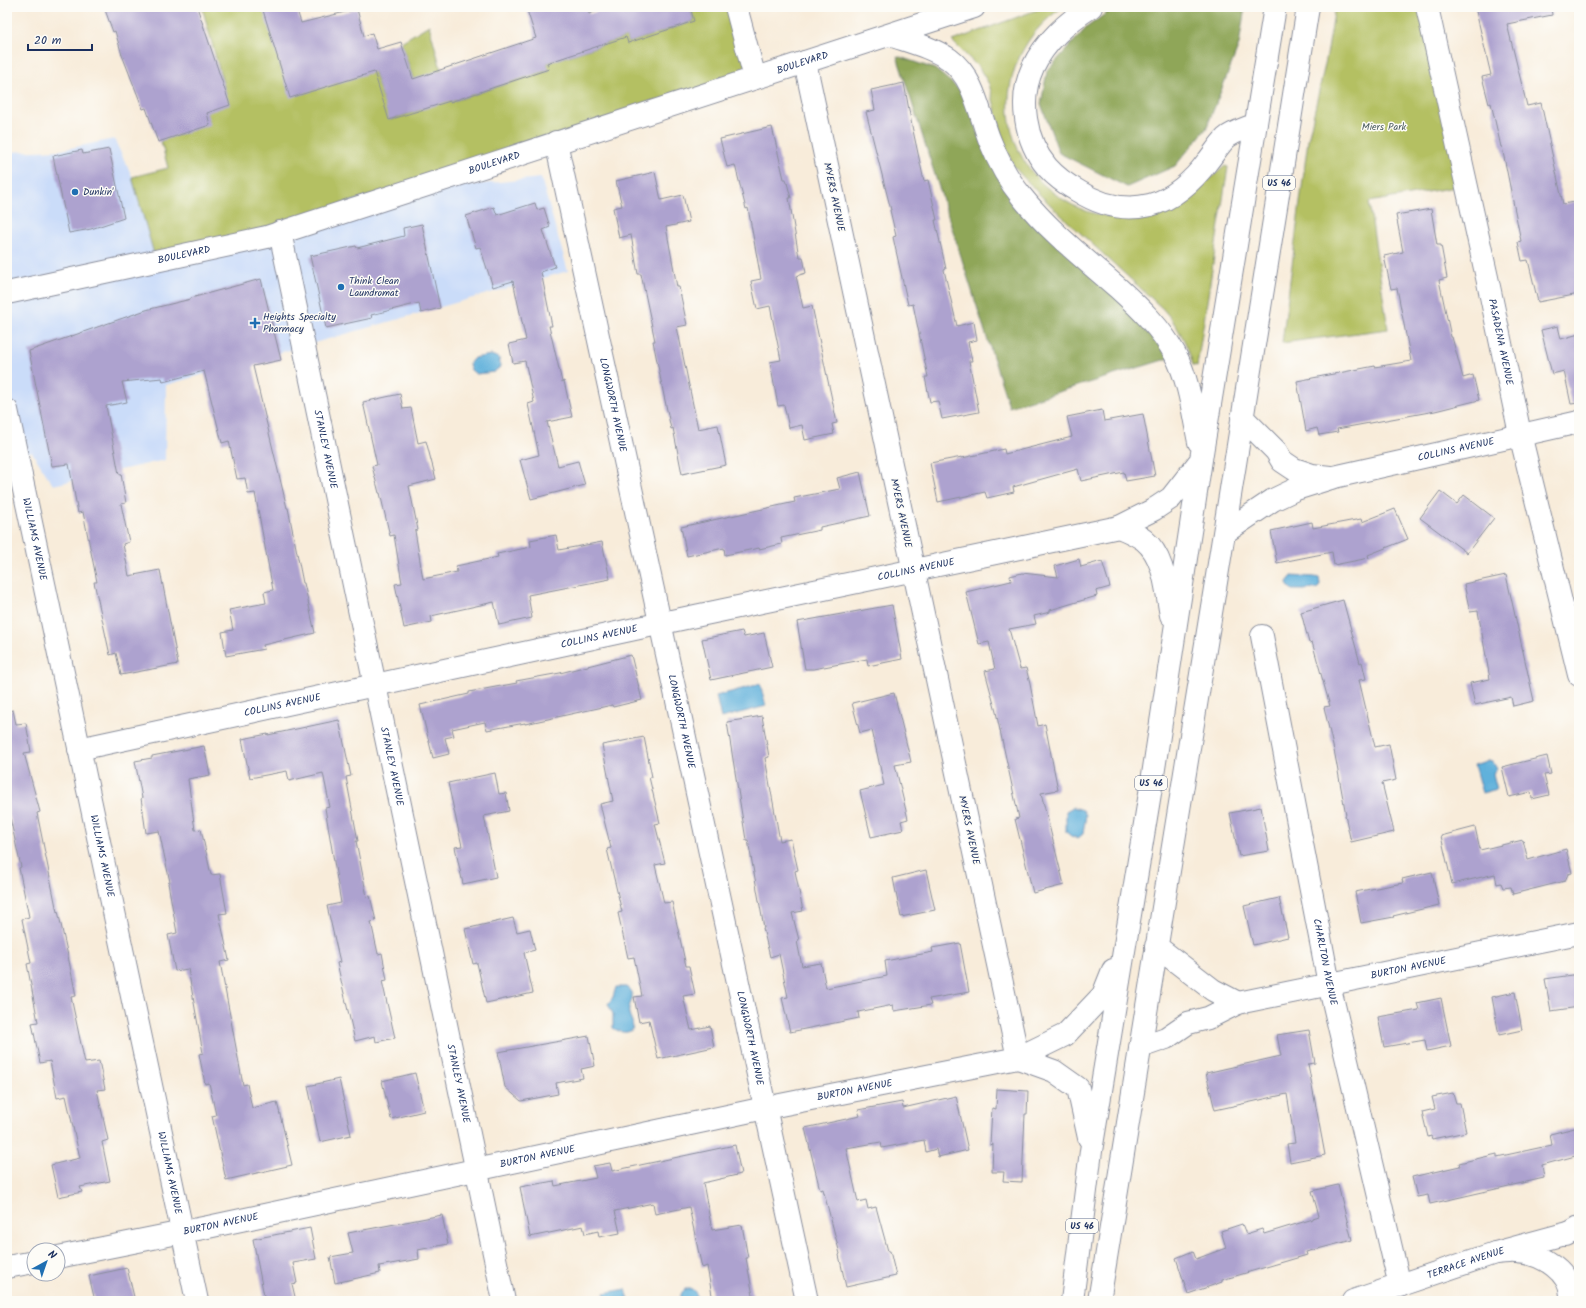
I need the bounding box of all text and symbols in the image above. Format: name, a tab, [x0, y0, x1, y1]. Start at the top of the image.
scale bar	[28, 26, 92, 52]
text: 20 m	[34, 31, 62, 50]
street label: BOULEVARD	[774, 47, 831, 79]
park label: Miers Park	[1362, 119, 1407, 135]
street label: BOULEVARD	[466, 147, 523, 179]
street label: MYERS AVENUE	[819, 161, 849, 234]
road number: US 46	[1263, 176, 1295, 190]
place label: Dunkin'	[83, 184, 114, 200]
marker: Dunkin'	[70, 187, 80, 197]
street label: BOULEVARD	[156, 241, 212, 268]
place label: Think Clean Laundromat	[349, 273, 399, 301]
marker: Think Clean Laundromat	[336, 282, 346, 292]
street label: PASADENA AVENUE	[1484, 297, 1518, 388]
place label: Heights Specialty Pharmacy	[263, 309, 336, 337]
marker: Heights Specialty Pharmacy	[250, 318, 260, 328]
street label: LONGWORTH AVENUE	[595, 356, 631, 455]
street label: STANLEY AVENUE	[309, 408, 342, 491]
street label: COLLINS AVENUE	[1416, 433, 1497, 466]
street label: MYERS AVENUE	[886, 477, 916, 550]
street label: WILLIAMS AVENUE	[18, 496, 51, 583]
street label: COLLINS AVENUE	[876, 554, 957, 586]
street label: COLLINS AVENUE	[559, 620, 640, 653]
street label: LONGWORTH AVENUE	[664, 673, 700, 771]
street label: COLLINS AVENUE	[242, 689, 323, 721]
street label: STANLEY AVENUE	[376, 725, 408, 809]
road number: US 46	[1135, 776, 1167, 790]
street label: MYERS AVENUE	[954, 794, 984, 867]
street label: WILLIAMS AVENUE	[85, 813, 119, 900]
street label: CHARLTON AVENUE	[1309, 917, 1342, 1008]
street label: BURTON AVENUE	[1369, 952, 1449, 984]
street label: LONGWORTH AVENUE	[732, 989, 768, 1088]
street label: STANLEY AVENUE	[442, 1042, 475, 1126]
street label: BURTON AVENUE	[816, 1075, 895, 1106]
street label: WILLIAMS AVENUE	[153, 1130, 187, 1217]
street label: BURTON AVENUE	[499, 1141, 578, 1172]
street label: BURTON AVENUE	[182, 1208, 261, 1240]
road number: US 46	[1066, 1219, 1098, 1233]
north arrow	[26, 1242, 66, 1282]
street label: TERRACE AVENUE	[1425, 1242, 1507, 1283]
text: N	[43, 1246, 60, 1264]

